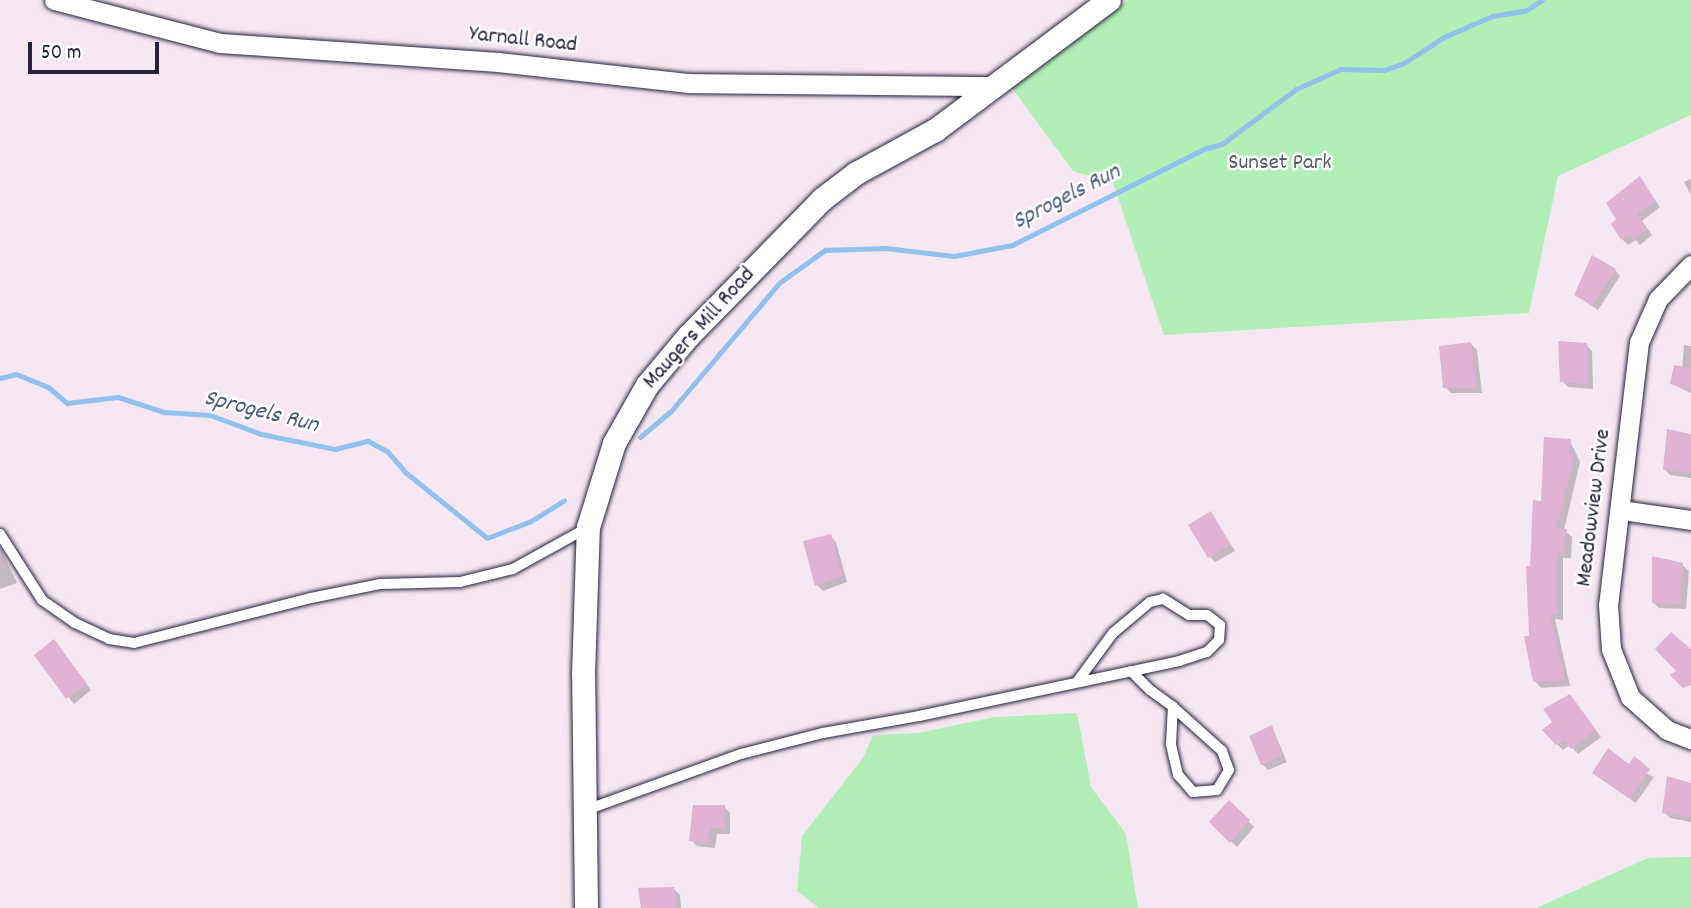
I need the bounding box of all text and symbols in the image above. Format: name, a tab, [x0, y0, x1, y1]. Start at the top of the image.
street label: Yarnall Road	[468, 22, 578, 60]
scale bar	[32, 28, 163, 72]
text: 50 m	[41, 39, 81, 69]
park label: Sunset Park	[1228, 150, 1332, 178]
water label: Sprogels Run	[1008, 159, 1126, 237]
street label: Maugers Mill Road	[638, 262, 762, 396]
water label: Sprogels Run	[201, 385, 321, 441]
street label: Meadowview Drive	[1572, 428, 1618, 588]

